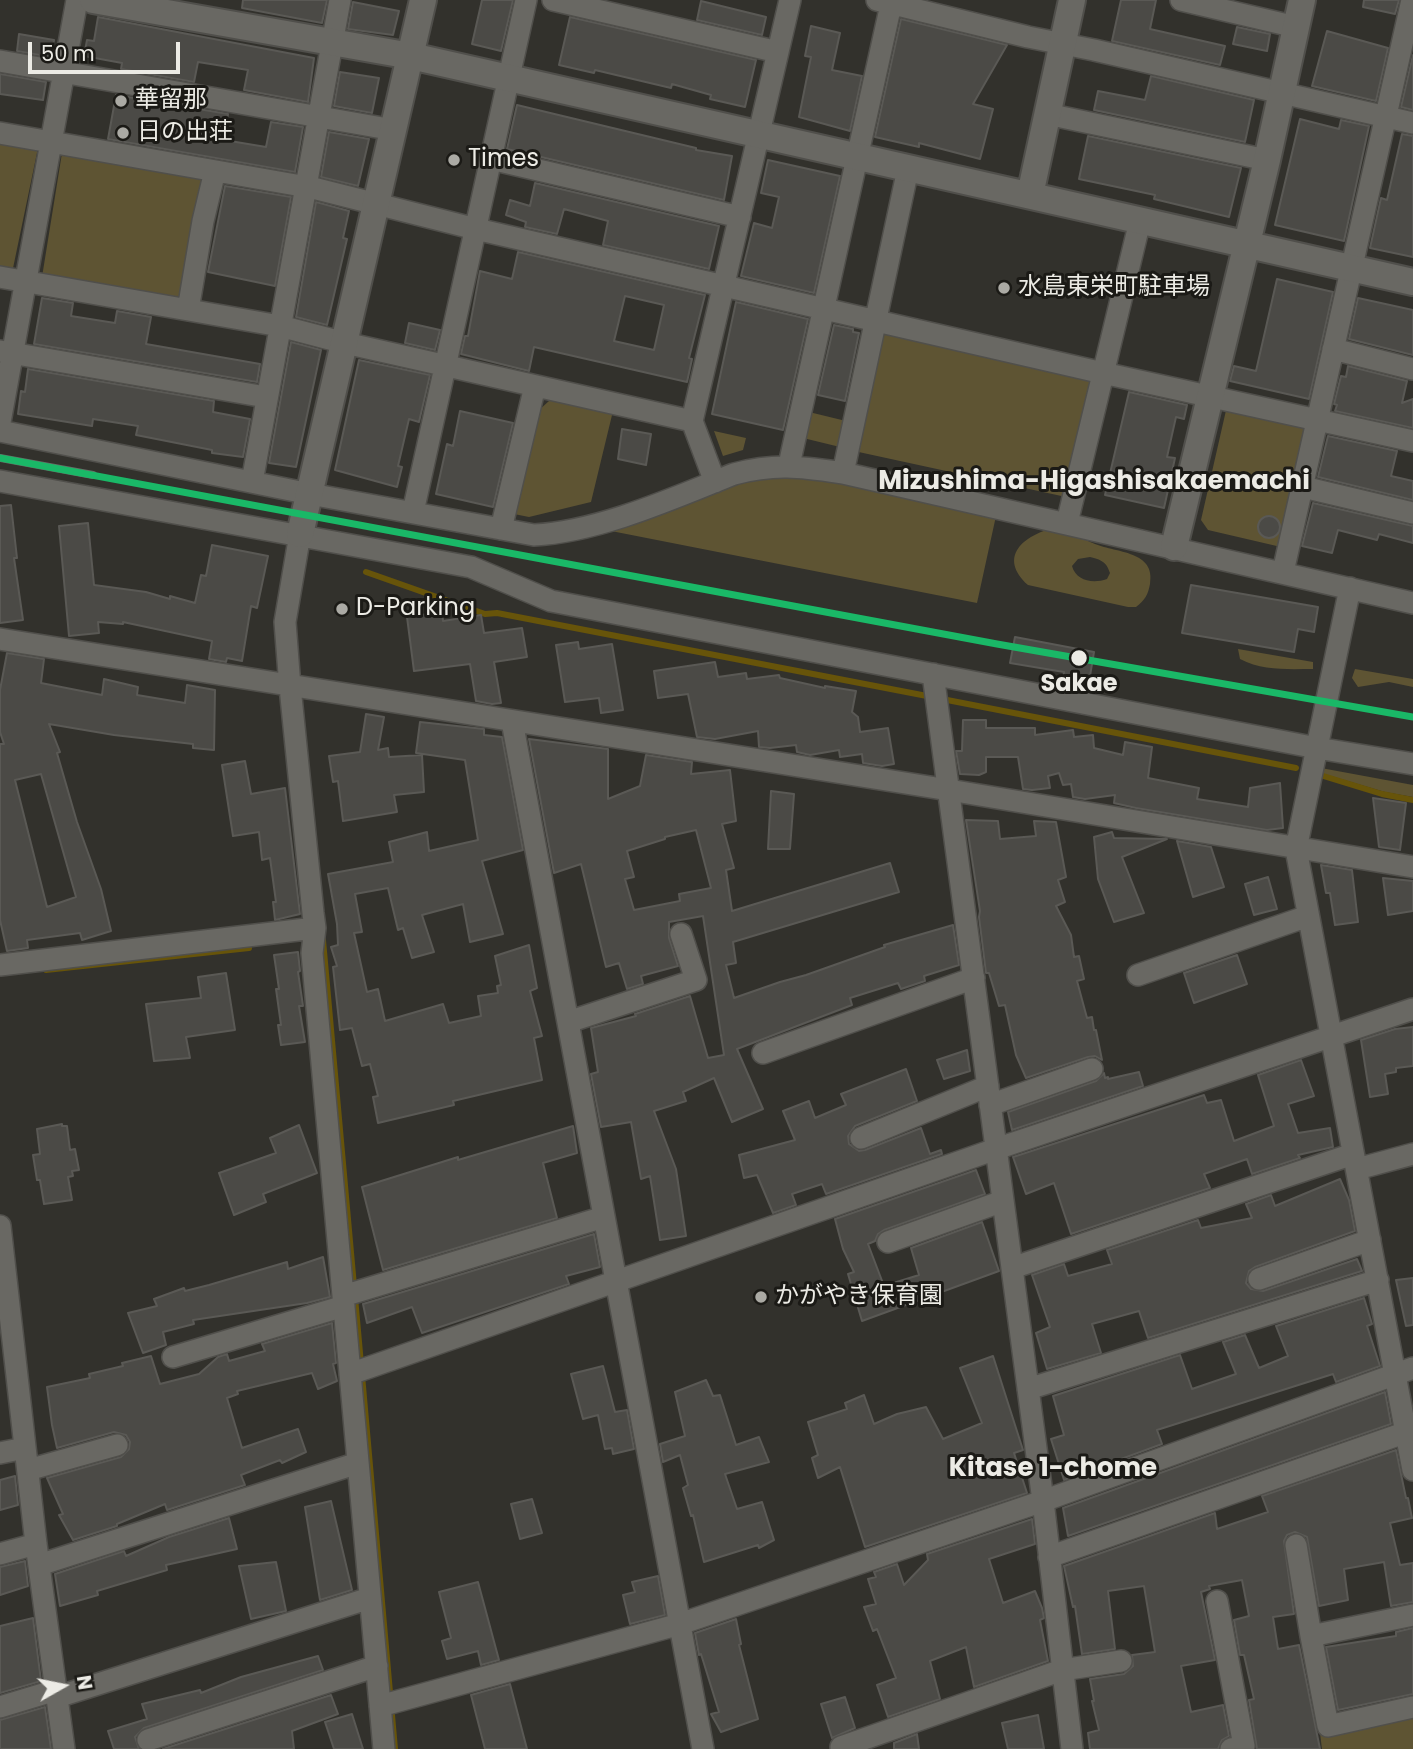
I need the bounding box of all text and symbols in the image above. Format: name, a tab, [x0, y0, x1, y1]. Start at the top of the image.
scale bar	[32, 28, 184, 72]
text: 50 m	[41, 39, 95, 68]
place label: 華留那	[135, 87, 207, 115]
marker: 華留那	[113, 93, 129, 109]
place label: 日の出荘	[137, 119, 233, 147]
marker: 日の出荘	[115, 125, 131, 141]
place label: Times	[468, 146, 539, 174]
marker: Times	[446, 152, 462, 168]
place label: 水島東栄町駐車場	[1018, 274, 1210, 302]
marker: 水島東栄町駐車場	[996, 280, 1012, 296]
district label: Mizushima-Higashisakaemachi	[878, 466, 1310, 498]
place label: D-Parking	[356, 595, 475, 623]
marker: D-Parking	[334, 601, 350, 617]
marker: Sakae	[1069, 648, 1089, 668]
place label: Sakae	[1041, 671, 1117, 699]
place label: かがやき保育園	[775, 1283, 943, 1311]
marker: かがやき保育園	[753, 1289, 769, 1305]
district label: Kitase 1-chome	[949, 1453, 1157, 1485]
north arrow	[28, 1651, 98, 1721]
text: N	[70, 1673, 99, 1692]

